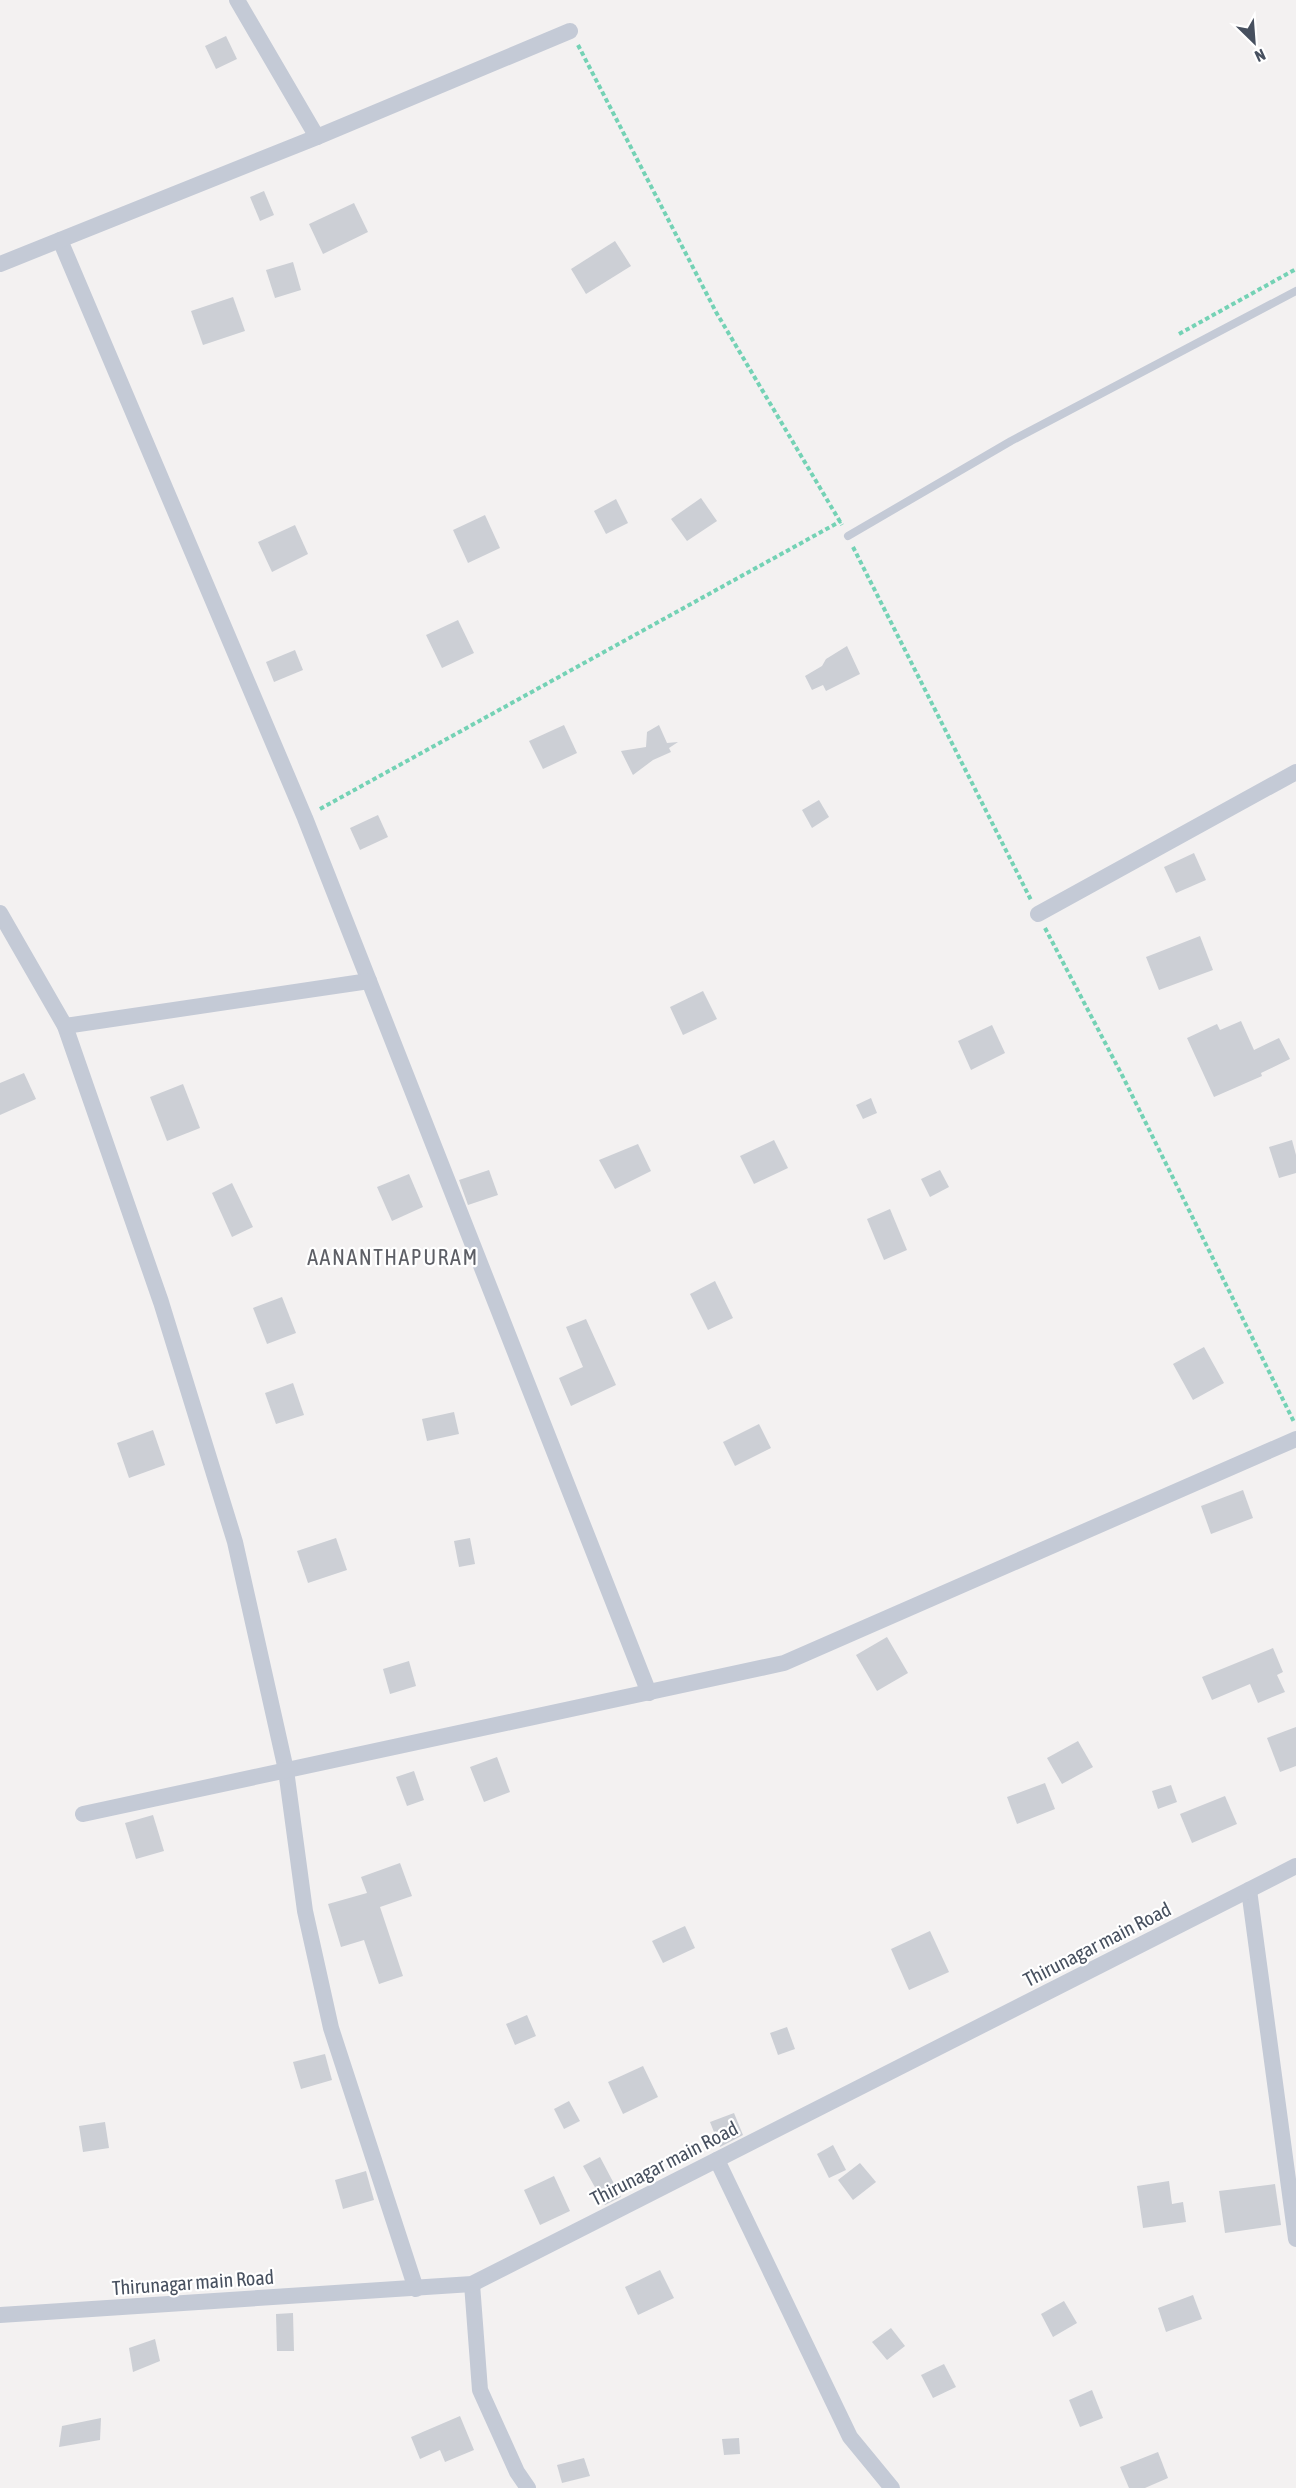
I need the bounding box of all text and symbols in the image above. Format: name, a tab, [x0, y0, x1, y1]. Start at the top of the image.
north arrow	[1224, 12, 1284, 72]
text: N	[1252, 45, 1268, 66]
district label: AANANTHAPURAM	[307, 1244, 479, 1270]
street label: Thirunagar main Road	[1019, 1897, 1175, 1991]
street label: Thirunagar main Road	[586, 2116, 742, 2210]
street label: Thirunagar main Road	[111, 2265, 275, 2299]

